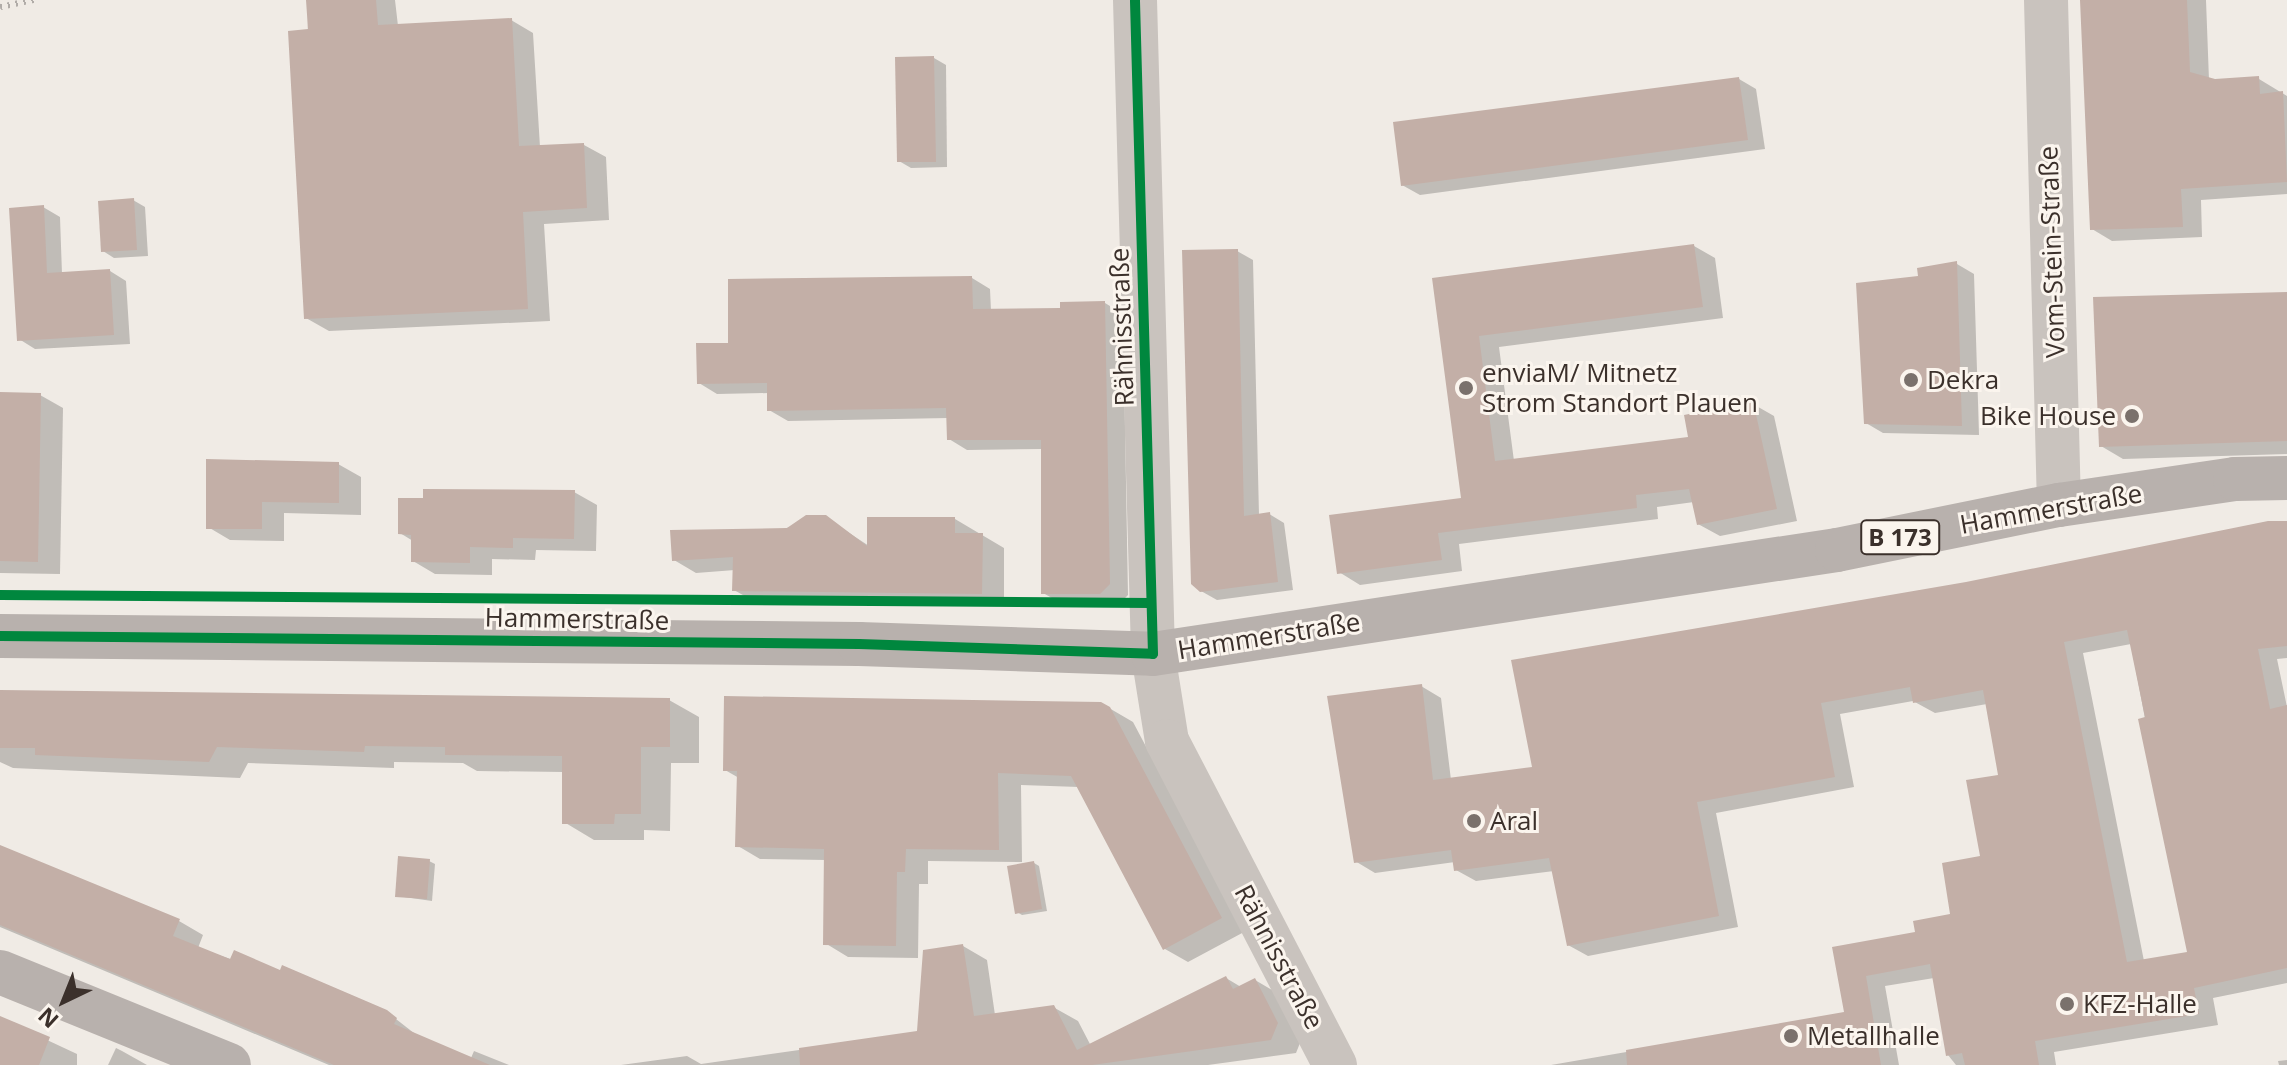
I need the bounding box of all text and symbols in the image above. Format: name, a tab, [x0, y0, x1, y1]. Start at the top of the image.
street label: Vom-Stein-Straße	[2033, 146, 2071, 358]
street label: Rähnisstraße	[1104, 247, 1140, 407]
place label: enviaM/ Mitnetz Strom Standort Plauen	[1482, 357, 1758, 418]
place label: Dekra	[1927, 364, 1999, 396]
marker: Dekra	[1902, 371, 1920, 389]
marker: enviaM/ Mitnetz Strom Standort Plauen	[1457, 379, 1475, 397]
place label: Bike House	[1980, 400, 2116, 432]
marker: Bike House	[2123, 407, 2141, 425]
street label: Hammerstraße	[1957, 478, 2145, 540]
road number: B 173	[1860, 517, 1940, 557]
street label: Hammerstraße	[484, 602, 670, 636]
street label: Hammerstraße	[1175, 606, 1363, 666]
place label: Aral	[1490, 805, 1538, 837]
marker: Aral	[1465, 812, 1483, 830]
street label: Rähnisstraße	[1228, 880, 1330, 1034]
north arrow	[24, 961, 104, 1041]
place label: KFZ-Halle	[2083, 988, 2197, 1020]
marker: KFZ-Halle	[2058, 995, 2076, 1013]
text: N	[31, 1001, 64, 1036]
place label: Metallhalle	[1807, 1020, 1940, 1052]
marker: Metallhalle	[1782, 1027, 1800, 1045]

